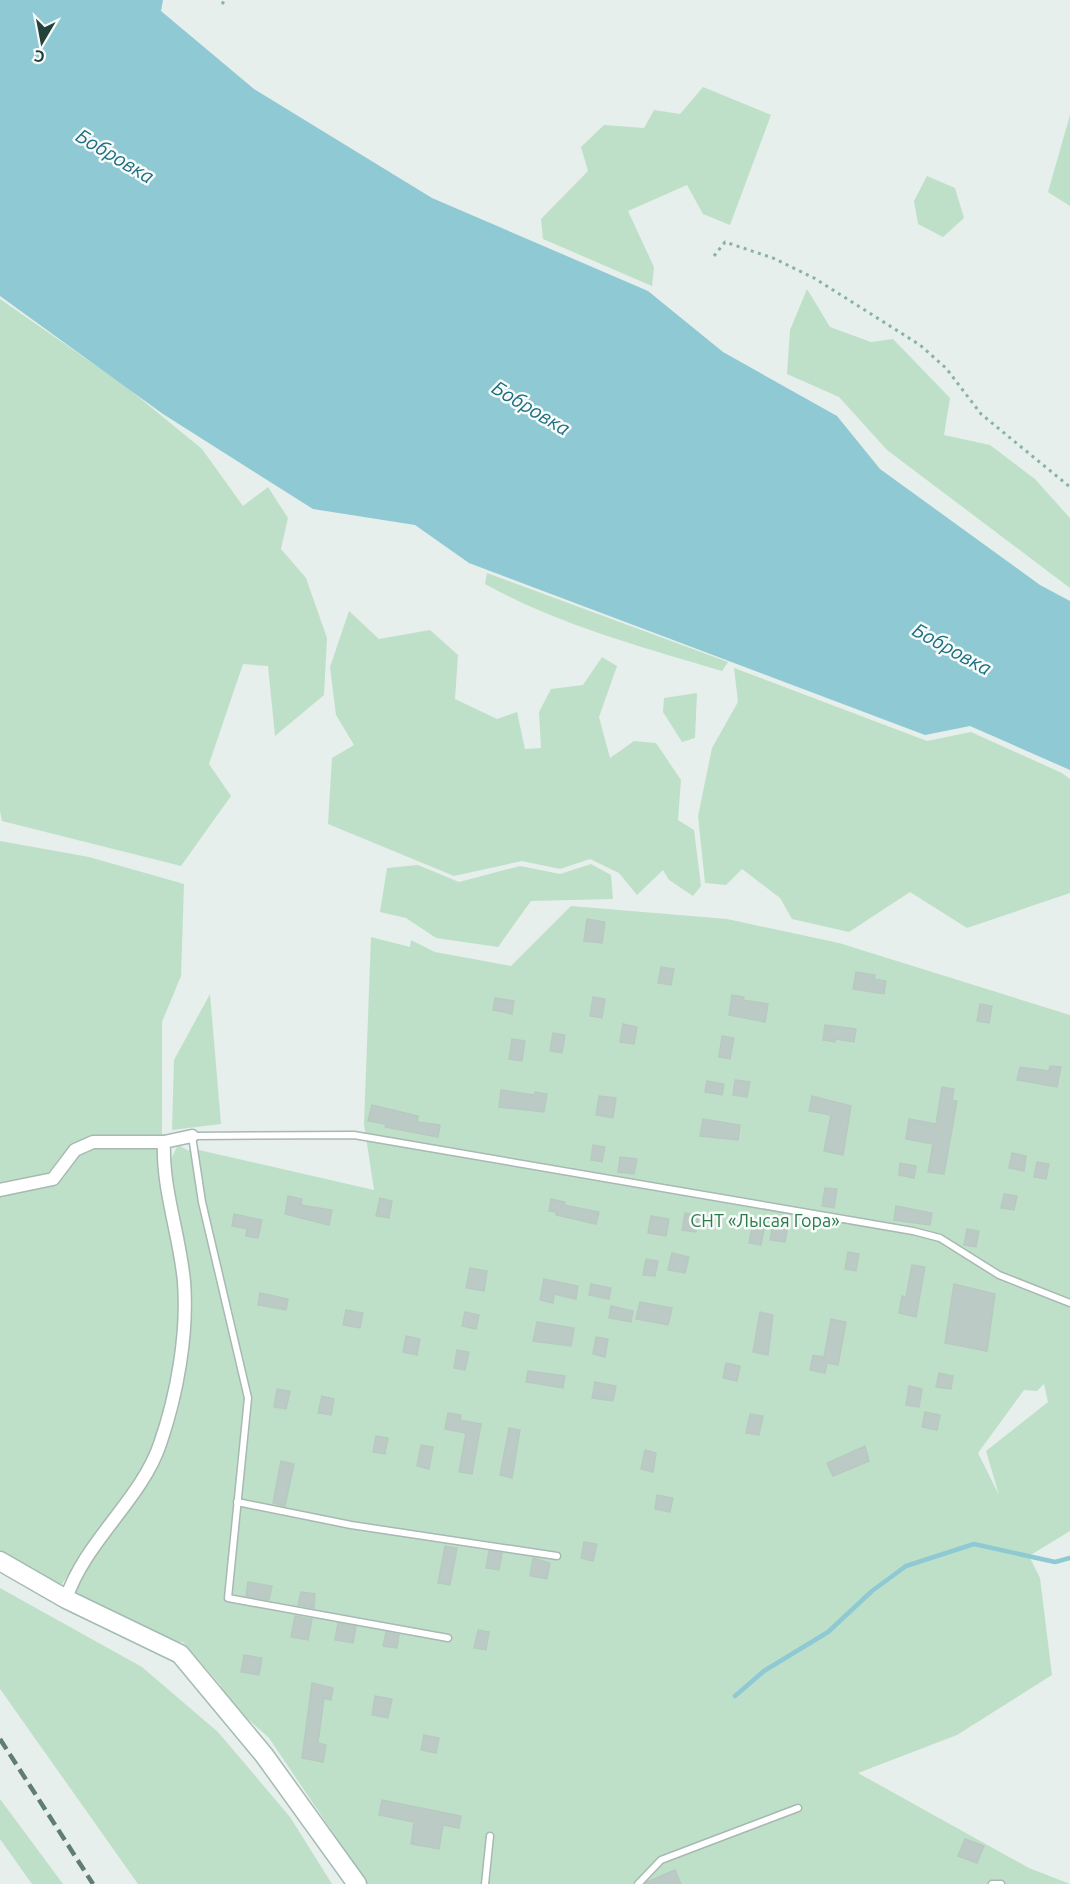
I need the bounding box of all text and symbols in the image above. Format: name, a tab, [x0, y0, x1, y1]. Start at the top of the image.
north arrow	[12, 12, 72, 72]
text: С	[33, 47, 46, 67]
water label: Бобровка	[72, 123, 158, 188]
water label: Бобровка	[488, 375, 574, 440]
water label: Бобровка	[909, 618, 996, 680]
park label: СНТ «Лысая Гора»	[690, 1210, 840, 1230]

